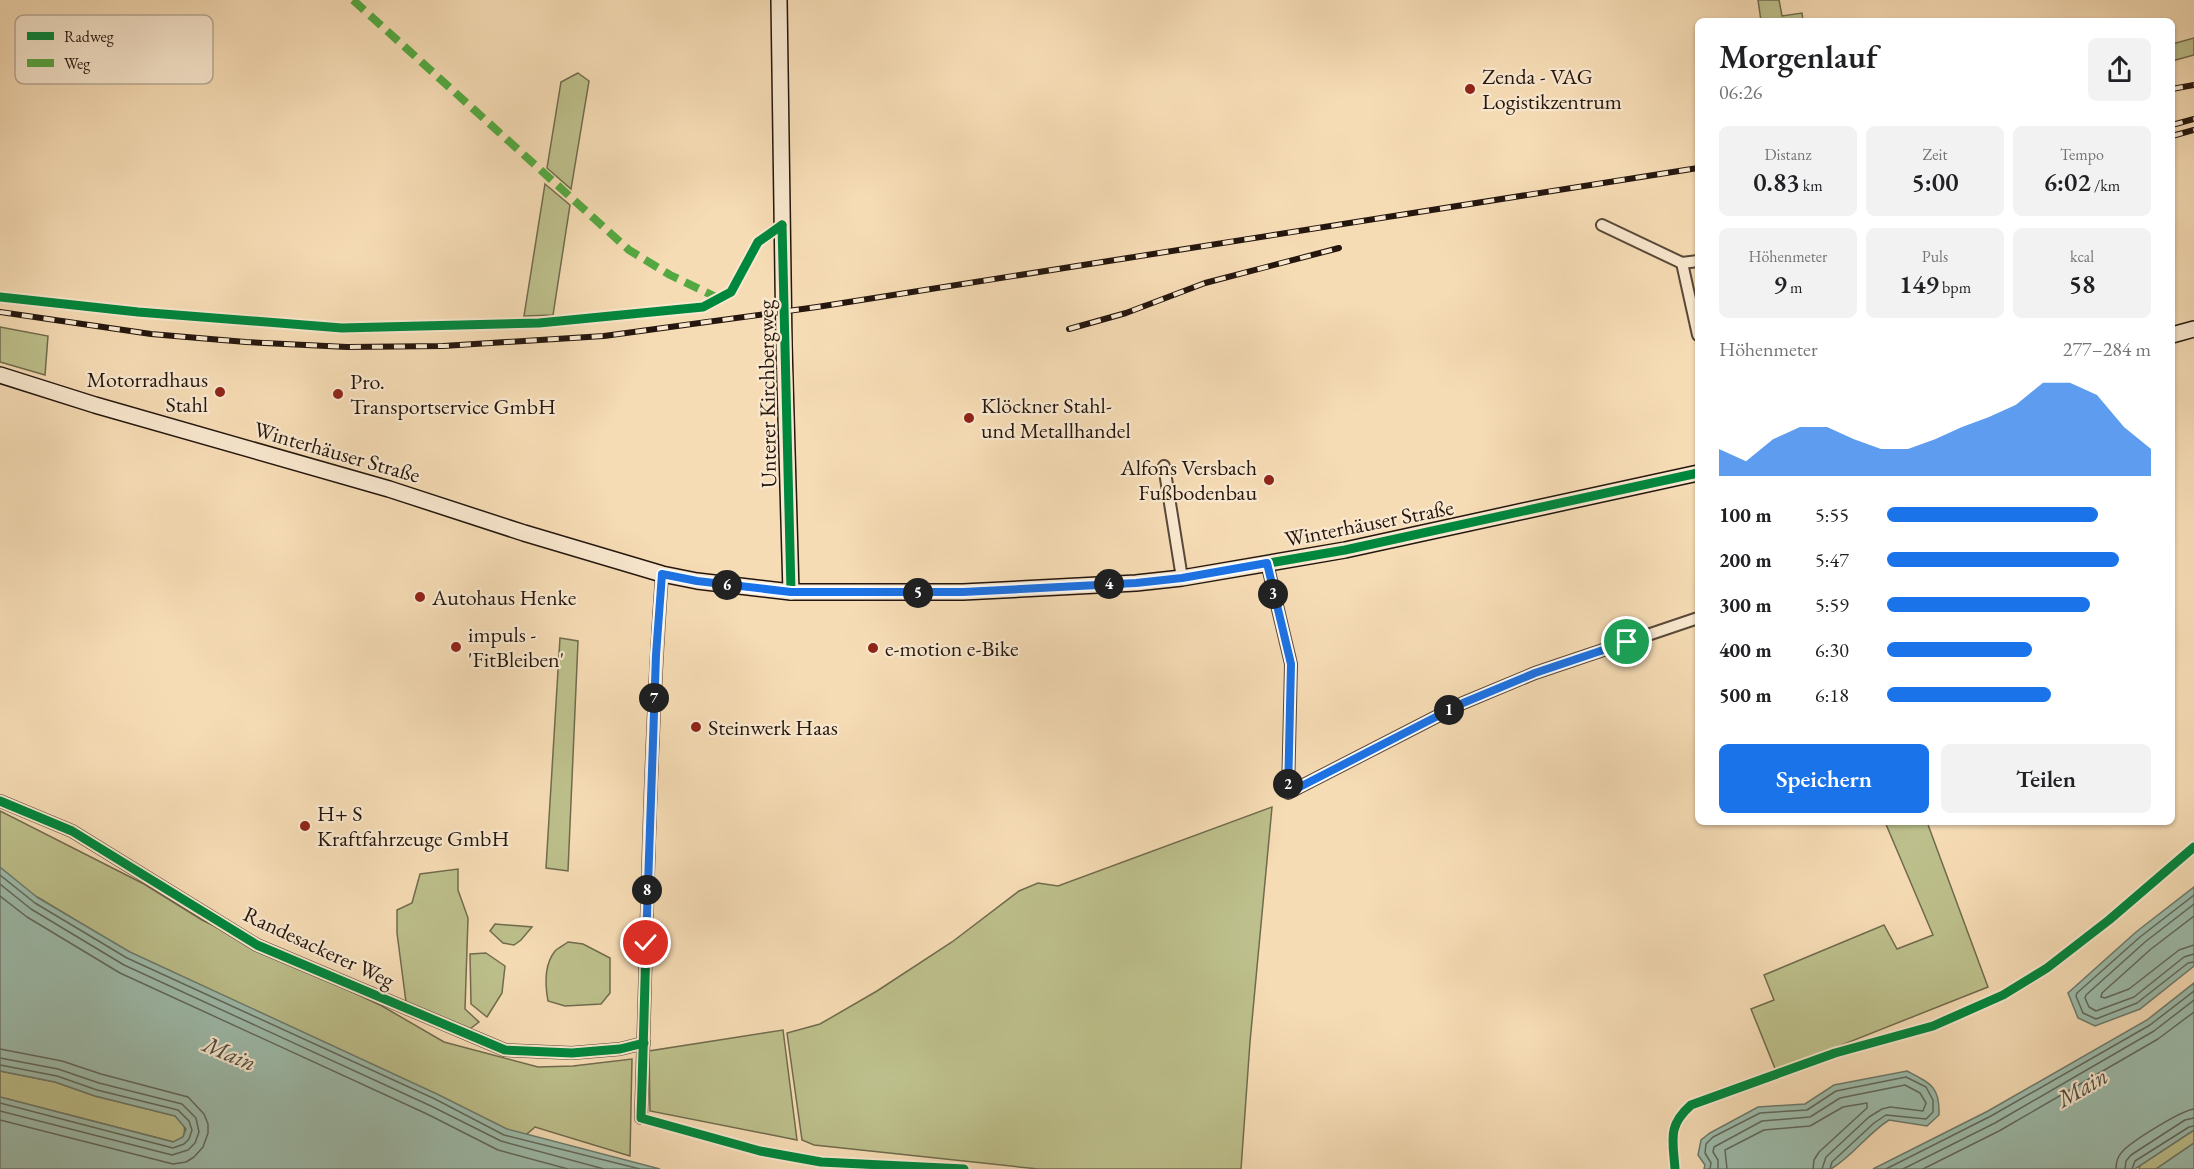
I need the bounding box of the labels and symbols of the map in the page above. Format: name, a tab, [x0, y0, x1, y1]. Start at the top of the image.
legend	[15, 15, 213, 84]
text: Radweg	[64, 26, 115, 47]
text: Weg	[64, 53, 91, 74]
place label: Zenda - VAG Logistikzentrum	[1482, 62, 1622, 116]
marker: Zenda - VAG Logistikzentrum	[1463, 82, 1477, 96]
street label: Unterer Kirchbergweg	[751, 299, 783, 489]
place label: Motorradhaus Stahl	[87, 365, 208, 419]
place label: Pro. Transportservice GmbH	[350, 367, 556, 421]
marker: Motorradhaus Stahl	[213, 385, 227, 399]
marker: Pro. Transportservice GmbH	[331, 387, 345, 401]
place label: Klöckner Stahl- und Metallhandel	[981, 391, 1131, 445]
marker: Klöckner Stahl- und Metallhandel	[962, 411, 976, 425]
street label: Winterhäuser Straße	[251, 414, 424, 490]
place label: Alfons Versbach Fußbodenbau	[1119, 453, 1257, 507]
marker: Alfons Versbach Fußbodenbau	[1262, 473, 1276, 487]
street label: Winterhäuser Straße	[1282, 492, 1456, 554]
pin: 4	[1094, 569, 1124, 599]
pin: 6	[712, 570, 742, 600]
pin: 5	[903, 578, 933, 608]
pin: 3	[1258, 579, 1288, 609]
place label: Autohaus Henke	[431, 583, 577, 612]
marker: Autohaus Henke	[413, 590, 427, 604]
pin	[1601, 616, 1652, 667]
place label: impuls - 'FitBleiben'	[468, 620, 564, 674]
place label: e-motion e-Bike	[885, 634, 1019, 663]
marker: impuls - 'FitBleiben'	[449, 640, 463, 654]
marker: e-motion e-Bike	[866, 641, 880, 655]
pin: 7	[639, 683, 669, 713]
pin: 1	[1434, 695, 1464, 725]
place label: Steinwerk Haas	[708, 713, 838, 742]
marker: Steinwerk Haas	[689, 720, 703, 734]
pin: 2	[1273, 769, 1303, 799]
place label: H+ S Kraftfahrzeuge GmbH	[317, 799, 509, 853]
marker: H+ S Kraftfahrzeuge GmbH	[298, 819, 312, 833]
pin: 8	[632, 875, 662, 905]
street label: Randesackerer Weg	[239, 899, 400, 995]
pin	[620, 917, 671, 968]
water label: Main	[197, 1027, 261, 1078]
water label: Main	[2049, 1060, 2113, 1115]

